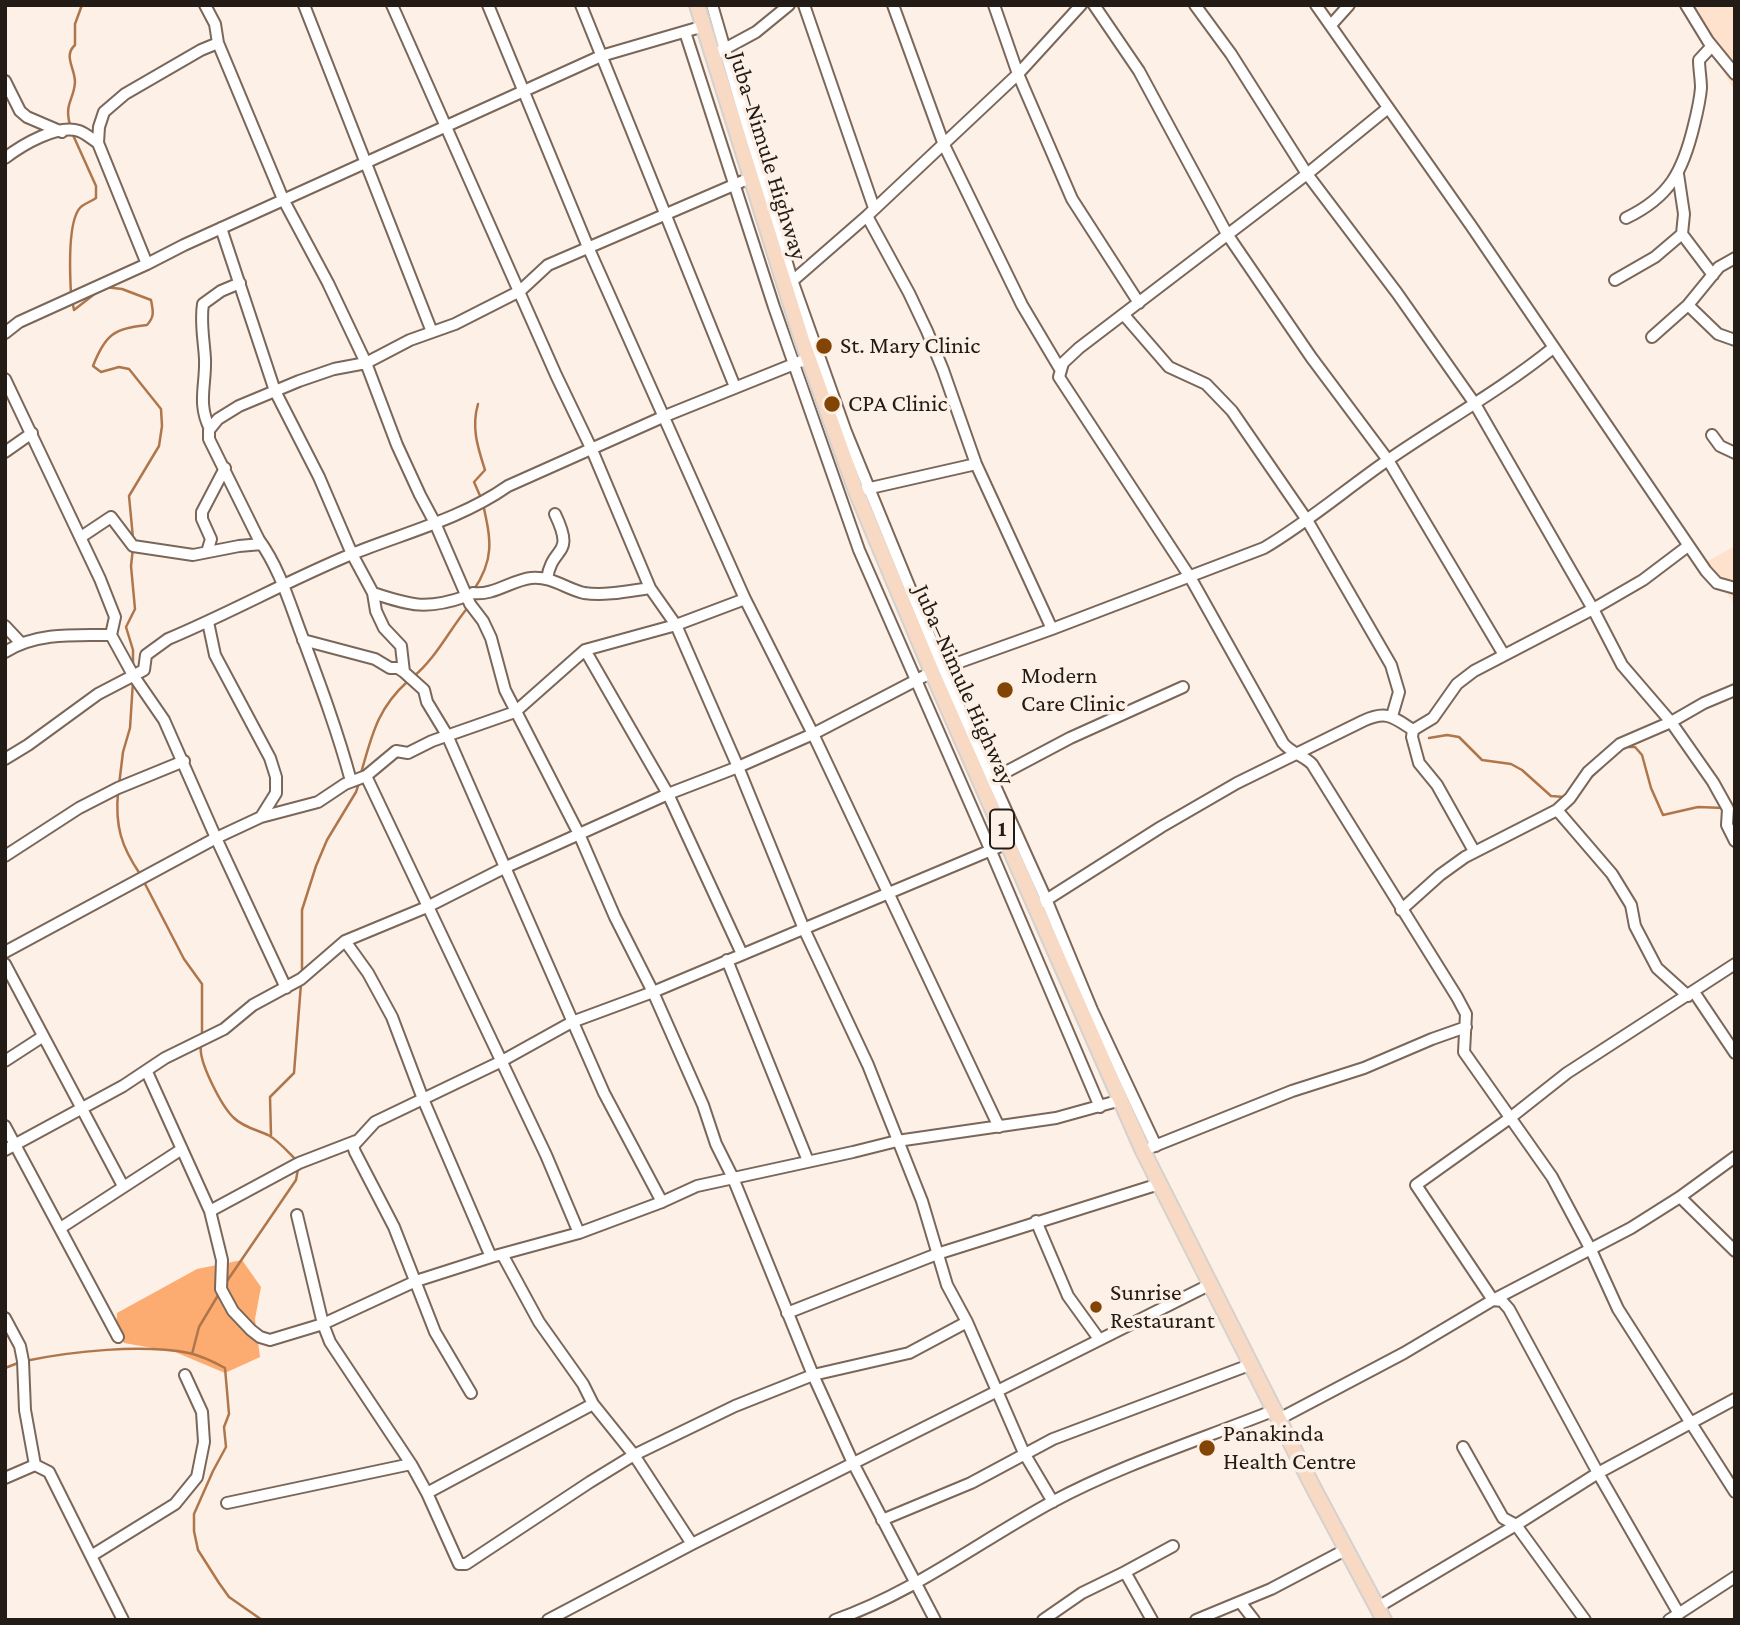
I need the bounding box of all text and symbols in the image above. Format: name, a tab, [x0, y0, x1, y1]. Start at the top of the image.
street label: Juba–Nimule Highway	[723, 48, 813, 264]
place label: St. Mary Clinic	[840, 332, 980, 360]
marker: St. Mary Clinic	[814, 336, 834, 356]
place label: CPA Clinic	[848, 390, 947, 418]
marker: CPA Clinic	[822, 394, 842, 414]
street label: Juba–Nimule Highway	[907, 580, 1021, 790]
place label: Modern Care Clinic	[1021, 662, 1125, 718]
marker: Modern Care Clinic	[995, 680, 1015, 700]
road number: 1	[990, 810, 1014, 848]
place label: Sunrise Restaurant	[1110, 1279, 1215, 1335]
marker: Sunrise Restaurant	[1088, 1299, 1104, 1315]
place label: Panakinda Health Centre	[1223, 1420, 1356, 1476]
marker: Panakinda Health Centre	[1197, 1438, 1217, 1458]

